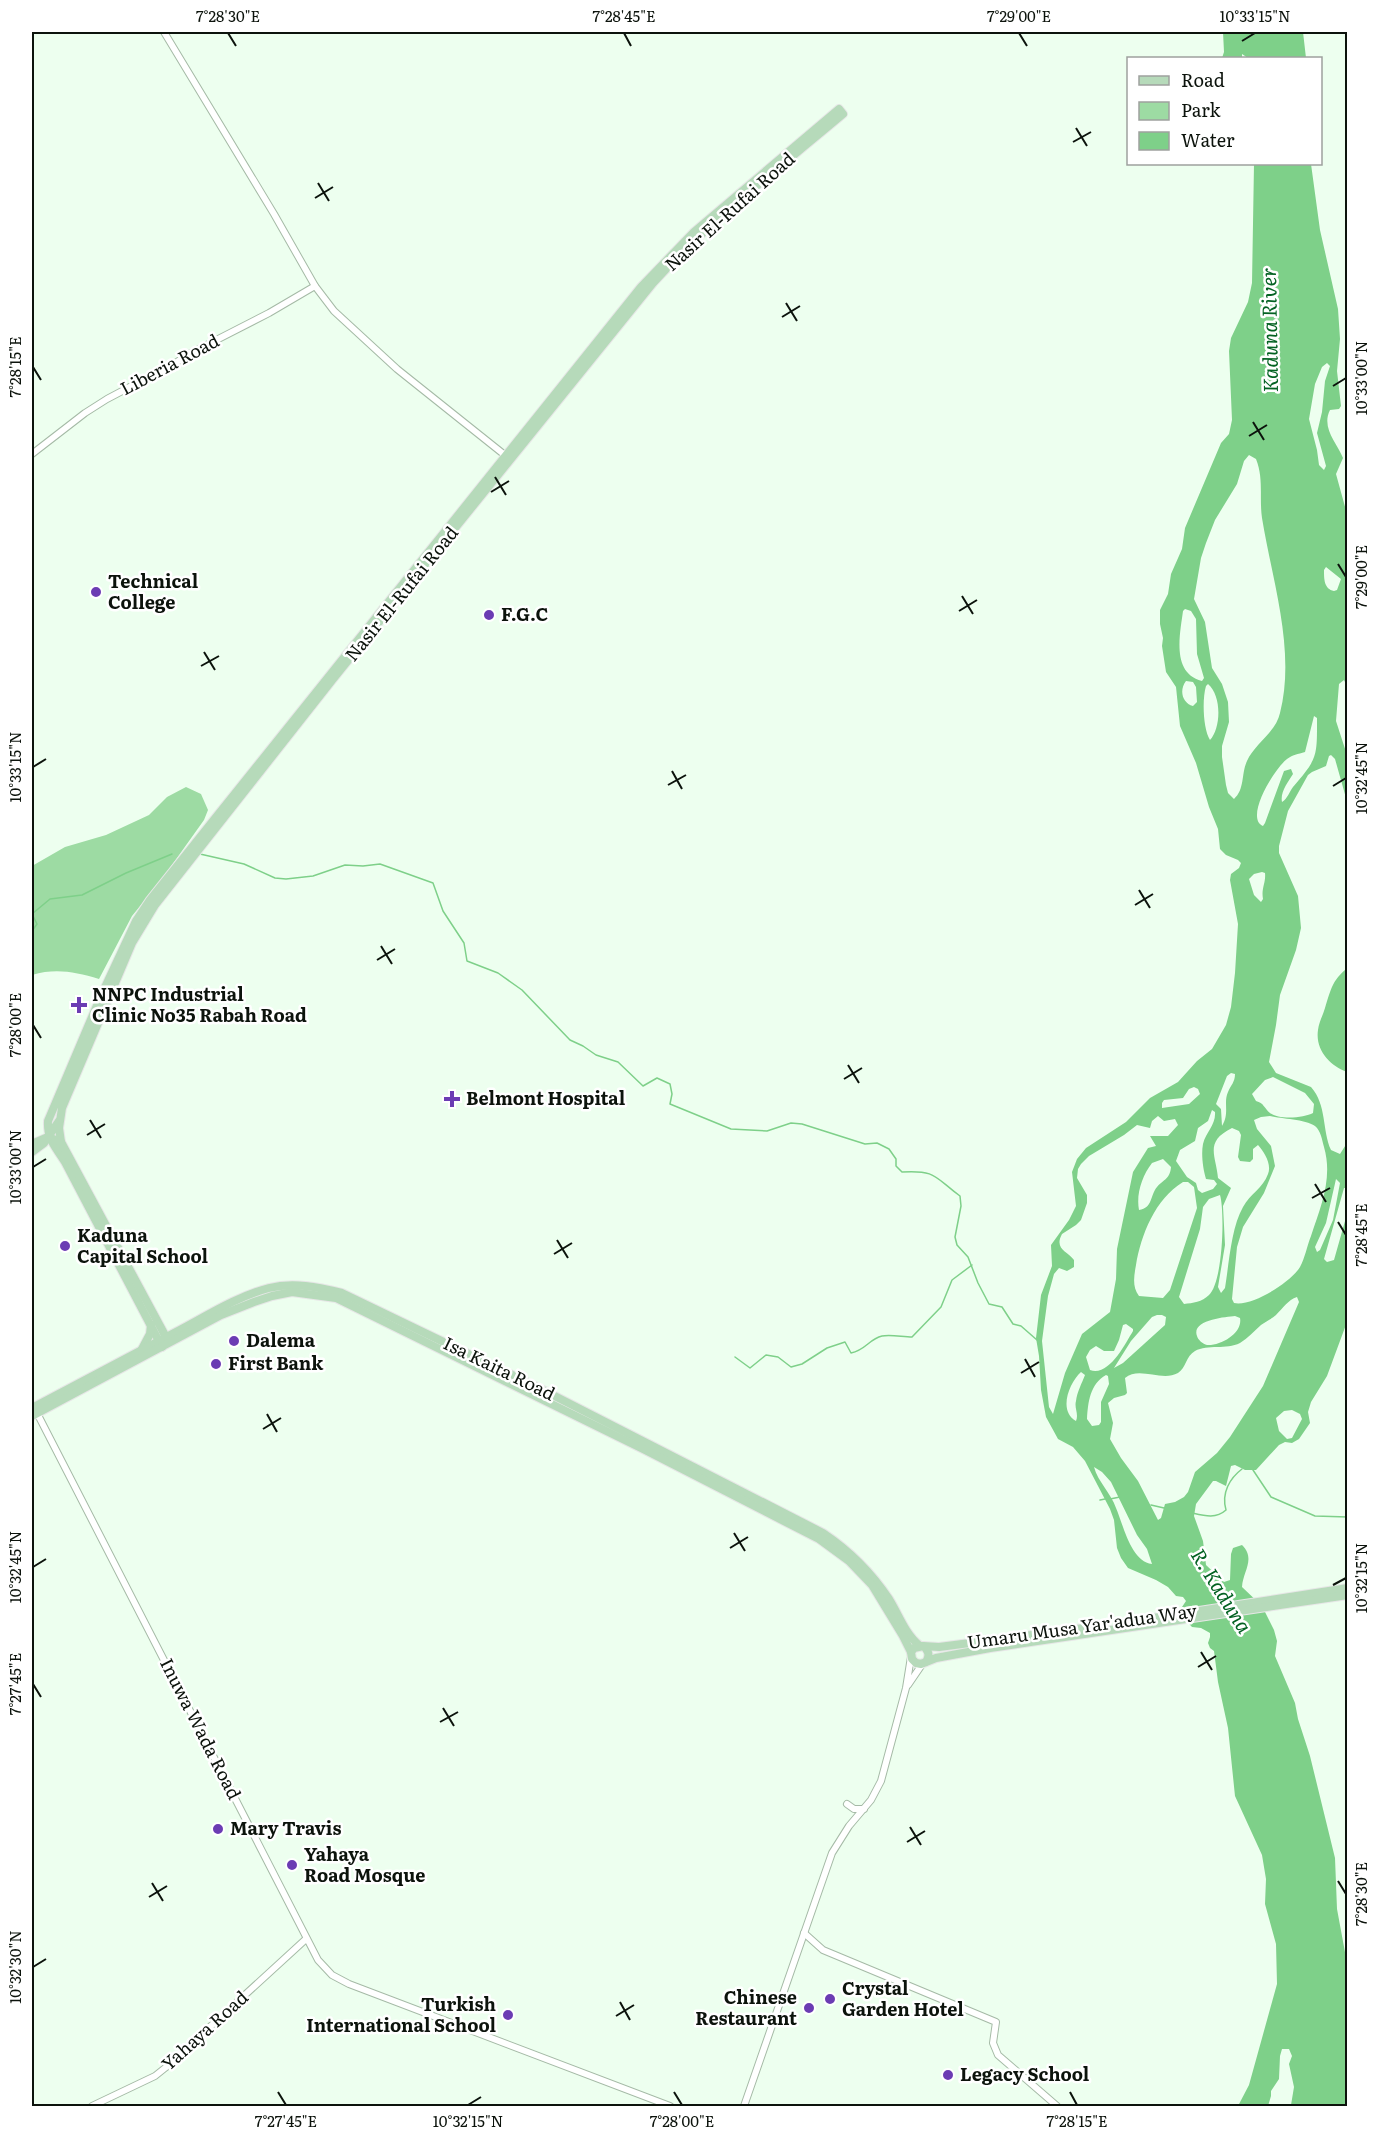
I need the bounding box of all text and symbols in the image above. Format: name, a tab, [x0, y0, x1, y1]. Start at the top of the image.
text: 7°28'30"E	[196, 4, 260, 27]
text: 7°28'45"E	[592, 4, 656, 27]
text: 7°29'00"E	[987, 4, 1051, 27]
text: 10°33'15"N	[1219, 4, 1291, 27]
legend	[1127, 57, 1322, 165]
text: Road	[1181, 66, 1225, 93]
text: Park	[1181, 96, 1222, 123]
text: Water	[1181, 126, 1235, 153]
street label: Nasir El-Rufai Road	[658, 145, 800, 277]
water label: Kaduna River	[1252, 267, 1284, 393]
street label: Liberia Road	[115, 326, 224, 401]
text: 7°28'15"E	[3, 336, 26, 398]
text: 10°33'00"N	[1349, 341, 1372, 415]
street label: Nasir El-Rufai Road	[338, 520, 464, 666]
text: 7°29'00"E	[1349, 545, 1372, 609]
place label: Technical College	[108, 567, 199, 615]
marker: Technical College	[89, 585, 103, 599]
place label: F.G.C	[501, 600, 548, 627]
marker: F.G.C	[482, 608, 496, 622]
text: 10°33'15"N	[3, 731, 26, 803]
text: 10°32'45"N	[1349, 742, 1372, 814]
place label: NNPC Industrial Clinic No35 Rabah Road	[92, 980, 307, 1028]
text: 7°28'00"E	[3, 993, 26, 1057]
marker: NNPC Industrial Clinic No35 Rabah Road	[70, 996, 88, 1014]
place label: Belmont Hospital	[466, 1084, 626, 1111]
marker: Belmont Hospital	[443, 1090, 461, 1108]
text: 10°33'00"N	[3, 1130, 26, 1204]
text: 7°28'45"E	[1349, 1203, 1372, 1267]
place label: Kaduna Capital School	[77, 1221, 209, 1269]
marker: Kaduna Capital School	[58, 1239, 72, 1253]
place label: Dalema	[246, 1326, 316, 1353]
street label: Isa Kaita Road	[439, 1329, 560, 1406]
marker: Dalema	[227, 1334, 241, 1348]
place label: First Bank	[228, 1349, 324, 1376]
marker: First Bank	[209, 1357, 223, 1371]
text: 10°32'45"N	[3, 1531, 26, 1603]
water label: R. Kaduna	[1185, 1542, 1261, 1639]
text: 10°32'15"N	[1349, 1543, 1372, 1613]
street label: Umaru Musa Yar'adua Way	[965, 1596, 1199, 1655]
text: 7°27'45"E	[3, 1653, 26, 1715]
street label: Inuwa Wada Road	[154, 1653, 249, 1804]
place label: Mary Travis	[230, 1814, 341, 1841]
marker: Mary Travis	[211, 1822, 225, 1836]
place label: Yahaya Road Mosque	[304, 1840, 425, 1888]
marker: Yahaya Road Mosque	[285, 1858, 299, 1872]
text: 7°28'30"E	[1349, 1862, 1372, 1926]
text: 10°32'30"N	[3, 1930, 26, 2004]
place label: Crystal Garden Hotel	[842, 1974, 964, 2022]
place label: Chinese Restaurant	[695, 1983, 797, 2031]
street label: Yahaya Road	[155, 1984, 253, 2076]
place label: Turkish International School	[306, 1990, 496, 2038]
marker: Crystal Garden Hotel	[823, 1992, 837, 2006]
marker: Chinese Restaurant	[802, 2001, 816, 2015]
marker: Turkish International School	[501, 2008, 515, 2022]
place label: Legacy School	[960, 2060, 1090, 2087]
marker: Legacy School	[941, 2068, 955, 2082]
text: 7°27'45"E	[255, 2109, 317, 2132]
text: 10°32'15"N	[433, 2109, 503, 2132]
text: 7°28'00"E	[650, 2109, 714, 2132]
text: 7°28'15"E	[1046, 2109, 1108, 2132]

